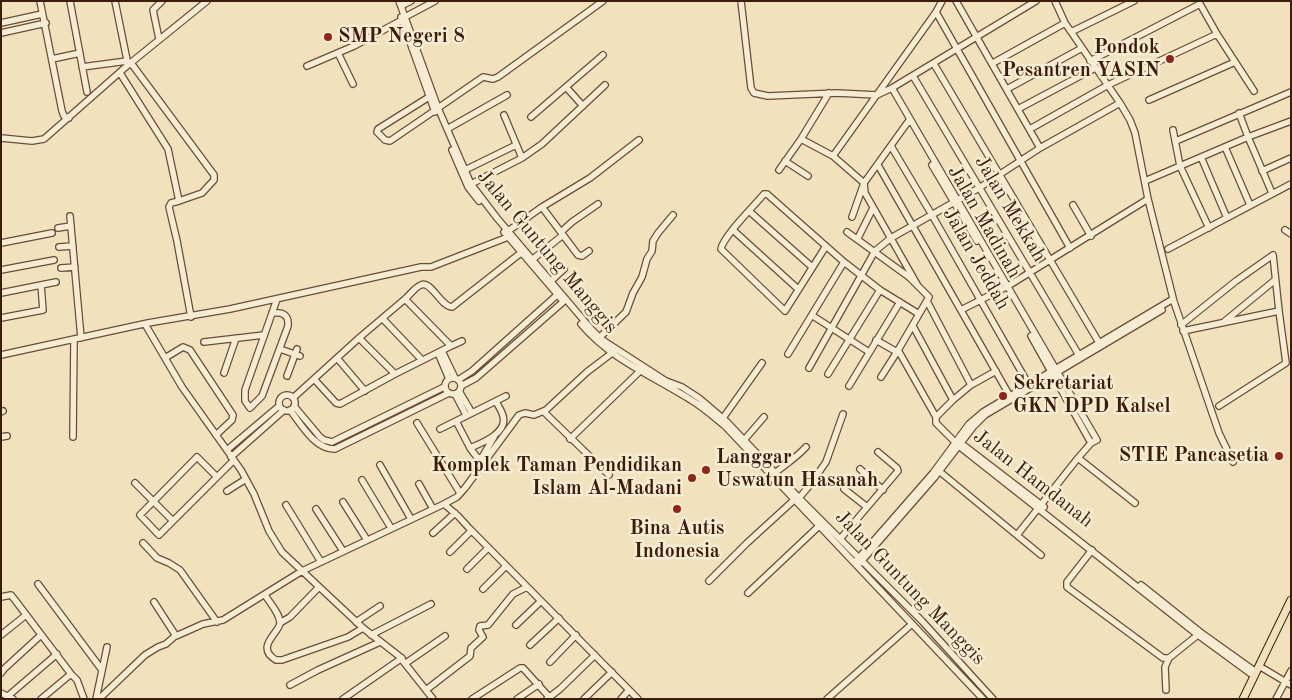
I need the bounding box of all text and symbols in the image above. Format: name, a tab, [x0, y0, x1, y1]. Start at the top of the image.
place label: SMP Negeri 8	[338, 25, 465, 49]
marker: SMP Negeri 8	[322, 31, 334, 43]
place label: Pondok Pesantren YASIN	[1002, 36, 1160, 83]
marker: Pondok Pesantren YASIN	[1164, 53, 1176, 65]
street label: Jalan Mekkah	[969, 151, 1051, 267]
street label: Jalan Madinah	[942, 161, 1026, 283]
street label: Jalan Guntung Manggis	[472, 165, 622, 339]
street label: Jalan Jeddah	[937, 204, 1015, 314]
place label: Sekretariat GKN DPD Kalsel	[1013, 372, 1171, 419]
marker: Sekretariat GKN DPD Kalsel	[997, 390, 1009, 402]
street label: Jalan Hamdanah	[968, 425, 1098, 533]
place label: STIE Pancasetia	[1119, 444, 1269, 468]
place label: Langgar Uswatun Hasanah	[716, 446, 878, 493]
marker: STIE Pancasetia	[1273, 450, 1285, 462]
place label: Komplek Taman Pendidikan Islam Al-Madani	[432, 454, 682, 501]
marker: Langgar Uswatun Hasanah	[700, 464, 712, 476]
marker: Komplek Taman Pendidikan Islam Al-Madani	[686, 472, 698, 484]
marker: Bina Autis Indonesia	[671, 503, 683, 515]
street label: Jalan Guntung Manggis	[830, 505, 990, 671]
place label: Bina Autis Indonesia	[630, 517, 724, 564]

